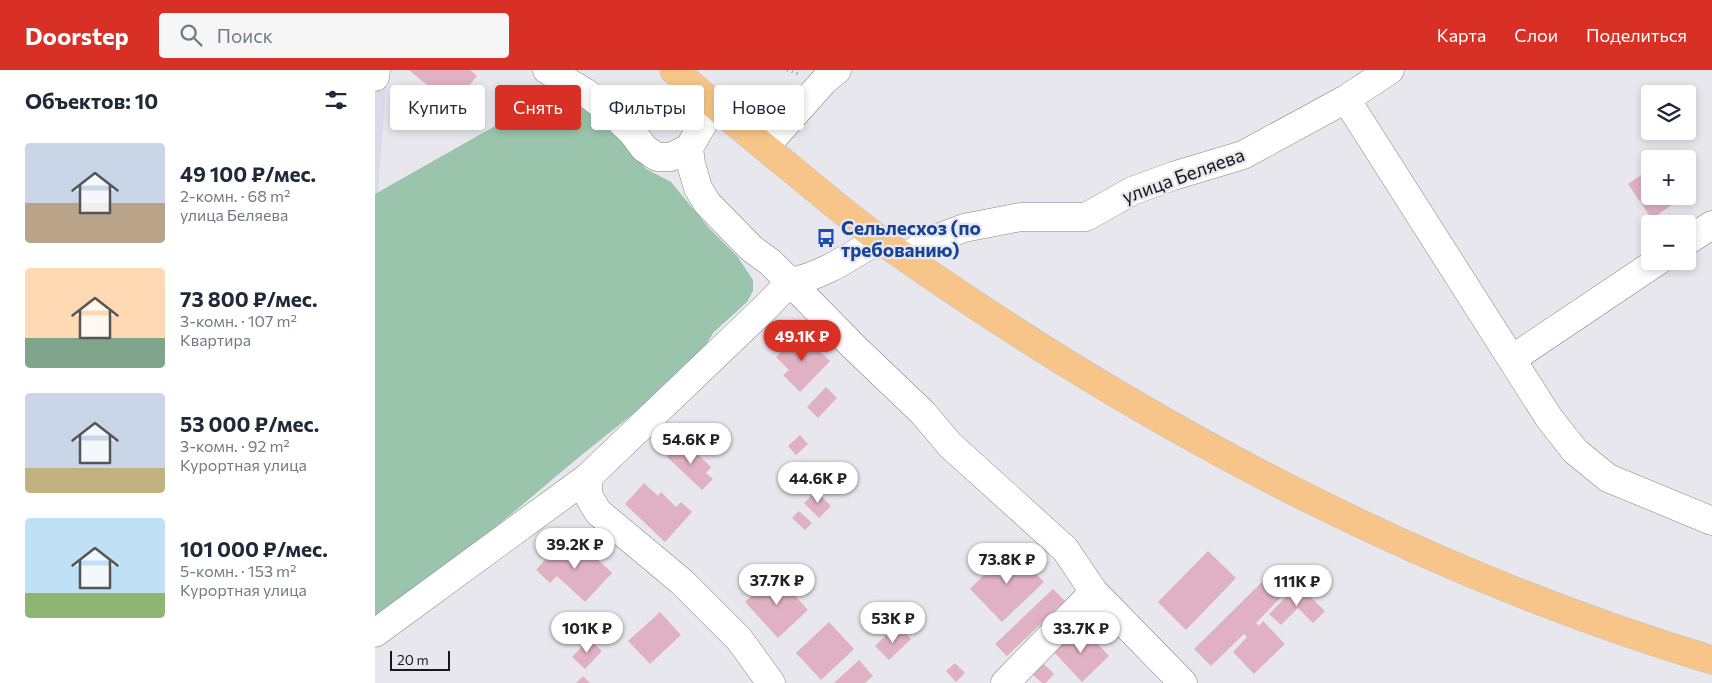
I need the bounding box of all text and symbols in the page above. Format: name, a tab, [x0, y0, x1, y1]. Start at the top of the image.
search box	[159, 13, 509, 58]
text: Doorstep	[25, 21, 129, 50]
icon: search	[177, 21, 205, 49]
text: Поиск	[217, 24, 273, 47]
text: Карта	[1437, 24, 1486, 46]
text: Слои	[1514, 24, 1558, 46]
text: Поделиться	[1586, 24, 1687, 46]
chip: Купить	[390, 85, 485, 130]
chip: Снять	[495, 85, 581, 130]
chip: Фильтры	[591, 85, 704, 130]
chip: Новое	[714, 85, 804, 130]
map controls	[1641, 85, 1696, 270]
button: layers	[1641, 85, 1696, 140]
icon: filters	[322, 86, 350, 114]
text: Объектов: 10	[25, 88, 158, 113]
street label: улица Беляева	[1119, 142, 1247, 208]
button: +	[1641, 150, 1696, 205]
text: 49 100 ₽/мес.	[180, 161, 316, 186]
icon: home	[65, 163, 125, 223]
text: 2-комн. · 68 m²	[180, 186, 290, 205]
text: улица Беляева	[180, 205, 288, 224]
button: −	[1641, 215, 1696, 270]
place label: Сельлесхоз (по требованию)	[841, 216, 981, 261]
bus stop icon: Сельлесхоз (по требованию)	[815, 227, 837, 249]
text: 73 800 ₽/мес.	[180, 286, 318, 311]
icon: home	[65, 288, 125, 348]
text: 3-комн. · 107 m²	[180, 311, 297, 330]
pin: 49.1K ₽	[756, 320, 848, 362]
text: 49.1K ₽	[775, 326, 829, 345]
text: Квартира	[180, 330, 251, 349]
text: 53 000 ₽/мес.	[180, 411, 319, 436]
icon: home	[65, 413, 125, 473]
pin: 54.6K ₽	[645, 422, 737, 465]
text: 54.6K ₽	[662, 429, 720, 448]
text: 3-комн. · 92 m²	[180, 436, 290, 455]
text: Курортная улица	[180, 455, 307, 474]
pin: 44.6K ₽	[772, 462, 864, 504]
text: 44.6K ₽	[789, 468, 847, 487]
pin: 39.2K ₽	[529, 528, 621, 570]
text: 39.2K ₽	[546, 534, 604, 553]
text: 101 000 ₽/мес.	[180, 536, 328, 561]
icon: home	[65, 538, 125, 598]
pin: 73.8K ₽	[961, 542, 1053, 585]
text: 73.8K ₽	[979, 549, 1035, 568]
text: 5-комн. · 153 m²	[180, 561, 296, 580]
pin: 37.7K ₽	[731, 564, 823, 606]
pin: 111K ₽	[1256, 564, 1338, 607]
text: 37.7K ₽	[750, 570, 804, 589]
text: 111K ₽	[1274, 571, 1320, 590]
text: Курортная улица	[180, 580, 307, 599]
pin: 53K ₽	[858, 602, 928, 644]
text: 53K ₽	[871, 608, 915, 627]
pin: 101K ₽	[546, 612, 628, 654]
pin: 33.7K ₽	[1035, 612, 1127, 654]
text: 101K ₽	[562, 618, 612, 637]
text: 33.7K ₽	[1053, 618, 1109, 637]
scale bar	[390, 648, 450, 671]
text: 20 m	[397, 651, 429, 668]

